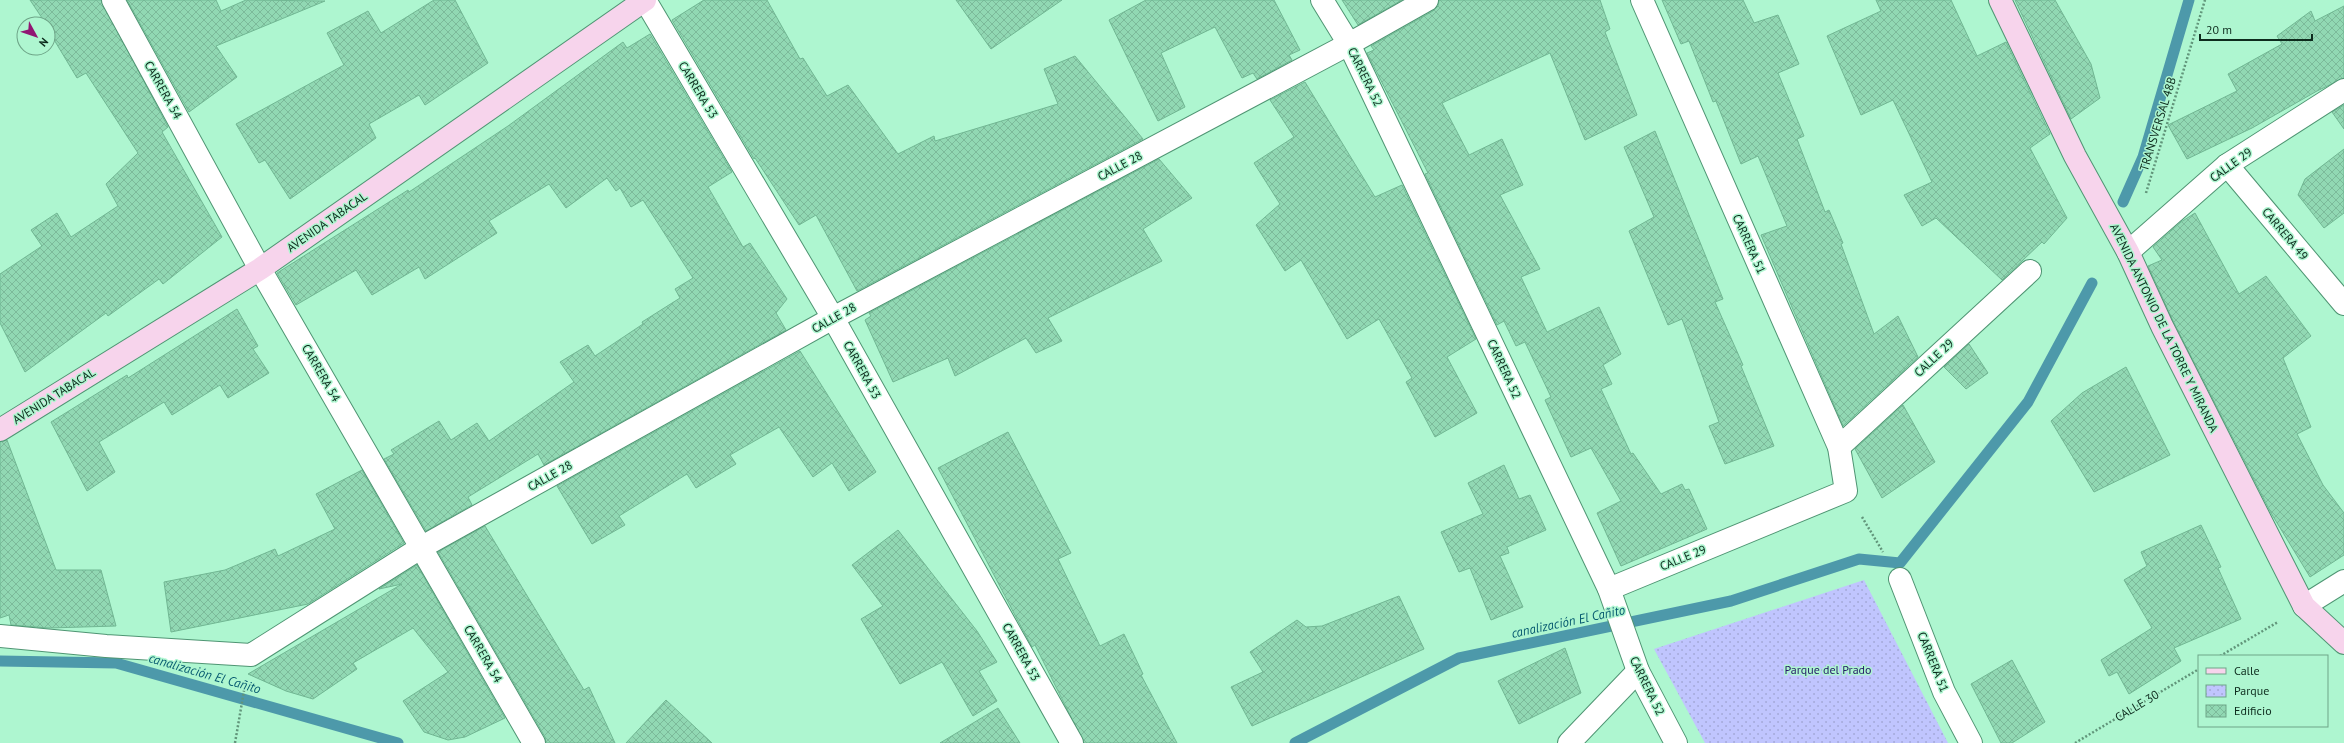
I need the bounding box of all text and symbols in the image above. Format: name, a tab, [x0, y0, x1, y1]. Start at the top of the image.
north arrow	[16, 16, 56, 56]
scale bar	[2200, 16, 2312, 42]
text: 20 m	[2206, 22, 2232, 37]
text: N	[36, 35, 51, 50]
street label: CARRERA 52	[1345, 45, 1386, 109]
street label: CARRERA 54	[141, 58, 186, 122]
street label: CARRERA 53	[676, 58, 721, 121]
street label: TRANSVERSAL 48B	[2136, 75, 2179, 173]
street label: CALLE 29	[2207, 144, 2255, 185]
street label: CALLE 28	[1095, 148, 1145, 184]
street label: AVENIDA TABACAL	[284, 188, 370, 255]
street label: CARRERA 49	[2259, 204, 2312, 263]
street label: CARRERA 51	[1730, 212, 1769, 276]
street label: AVENIDA ANTONIO DE LA TORRE Y MIRANDA	[2107, 221, 2222, 435]
street label: CALLE 28	[809, 299, 859, 336]
street label: CALLE 29	[1911, 336, 1957, 380]
street label: CARRERA 52	[1484, 337, 1525, 401]
street label: CARRERA 53	[840, 338, 884, 401]
street label: CARRERA 54	[299, 341, 344, 405]
street label: AVENIDA TABACAL	[10, 364, 98, 427]
street label: CALLE 28	[525, 457, 575, 494]
street label: CALLE 29	[1657, 541, 1708, 574]
water label: canalización El Cañito	[1510, 601, 1627, 642]
street label: CARRERA 53	[999, 620, 1043, 683]
street label: CARRERA 54	[461, 622, 506, 686]
street label: CARRERA 51	[1915, 629, 1952, 694]
water label: canalización El Cañito	[147, 649, 263, 698]
street label: CARRERA 52	[1627, 654, 1668, 718]
legend	[2198, 655, 2328, 727]
park label: Parque del Prado	[1784, 662, 1872, 677]
text: Calle	[2234, 663, 2260, 678]
text: Parque	[2234, 683, 2269, 698]
street label: CALLE 30	[2112, 686, 2162, 725]
text: Edificio	[2234, 703, 2272, 718]

